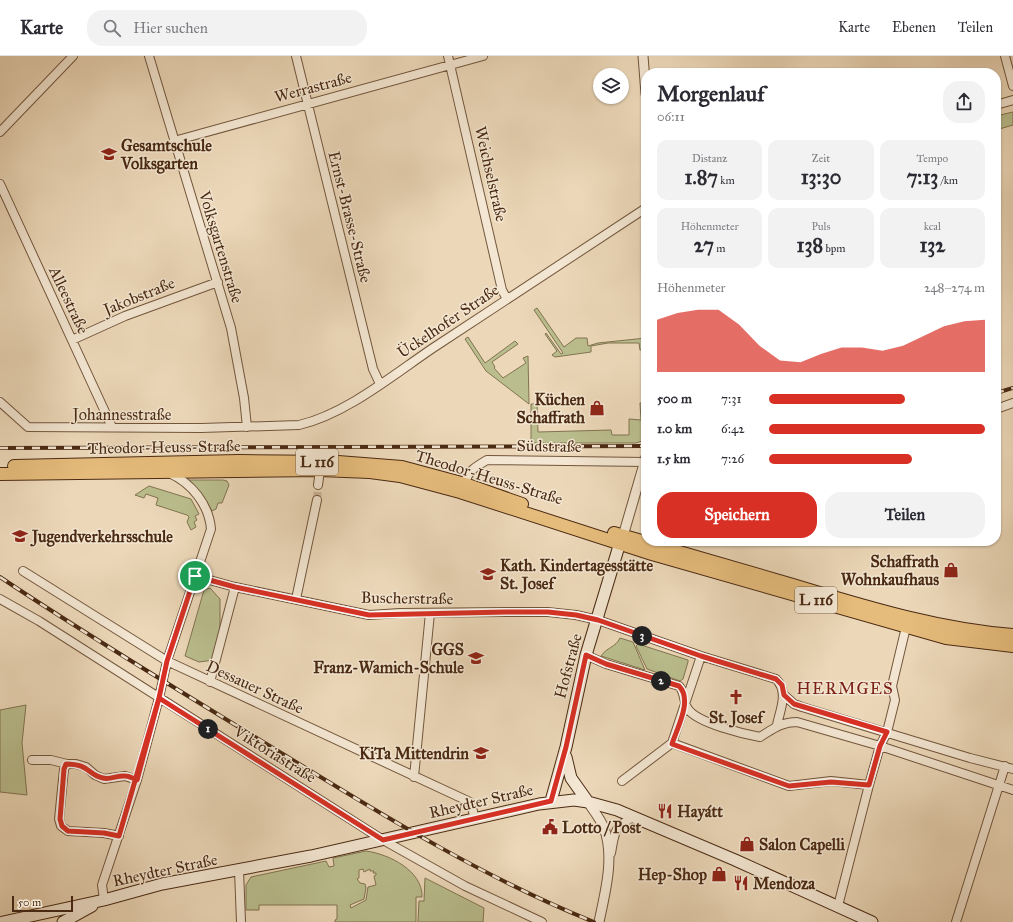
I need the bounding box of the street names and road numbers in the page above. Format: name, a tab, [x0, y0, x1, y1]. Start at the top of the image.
street label: Werrastraße	[272, 67, 354, 106]
street label: Weichselstraße	[471, 124, 511, 224]
street label: Ernst-Brasse-Straße	[324, 149, 376, 285]
street label: Volksgartenstraße	[194, 188, 247, 306]
street label: Alleestraße	[45, 262, 93, 337]
street label: Jakobstraße	[99, 273, 178, 321]
street label: Ückelhofer Straße	[393, 279, 503, 362]
street label: Johannesstraße	[71, 405, 172, 425]
street label: Theodor-Heuss-Straße	[87, 436, 241, 458]
street label: Südstraße	[516, 436, 582, 456]
street label: Theodor-Heuss-Straße	[413, 446, 565, 509]
road number: L 116	[296, 449, 338, 475]
road number: L 116	[795, 587, 837, 613]
street label: Buscherstraße	[361, 588, 454, 608]
street label: Hofstraße	[550, 631, 586, 701]
street label: Dessauer Straße	[203, 656, 307, 718]
street label: Viktoriastraße	[230, 721, 320, 787]
street label: Rheydter Straße	[427, 780, 535, 822]
street label: Rheydter Straße	[111, 850, 219, 890]

